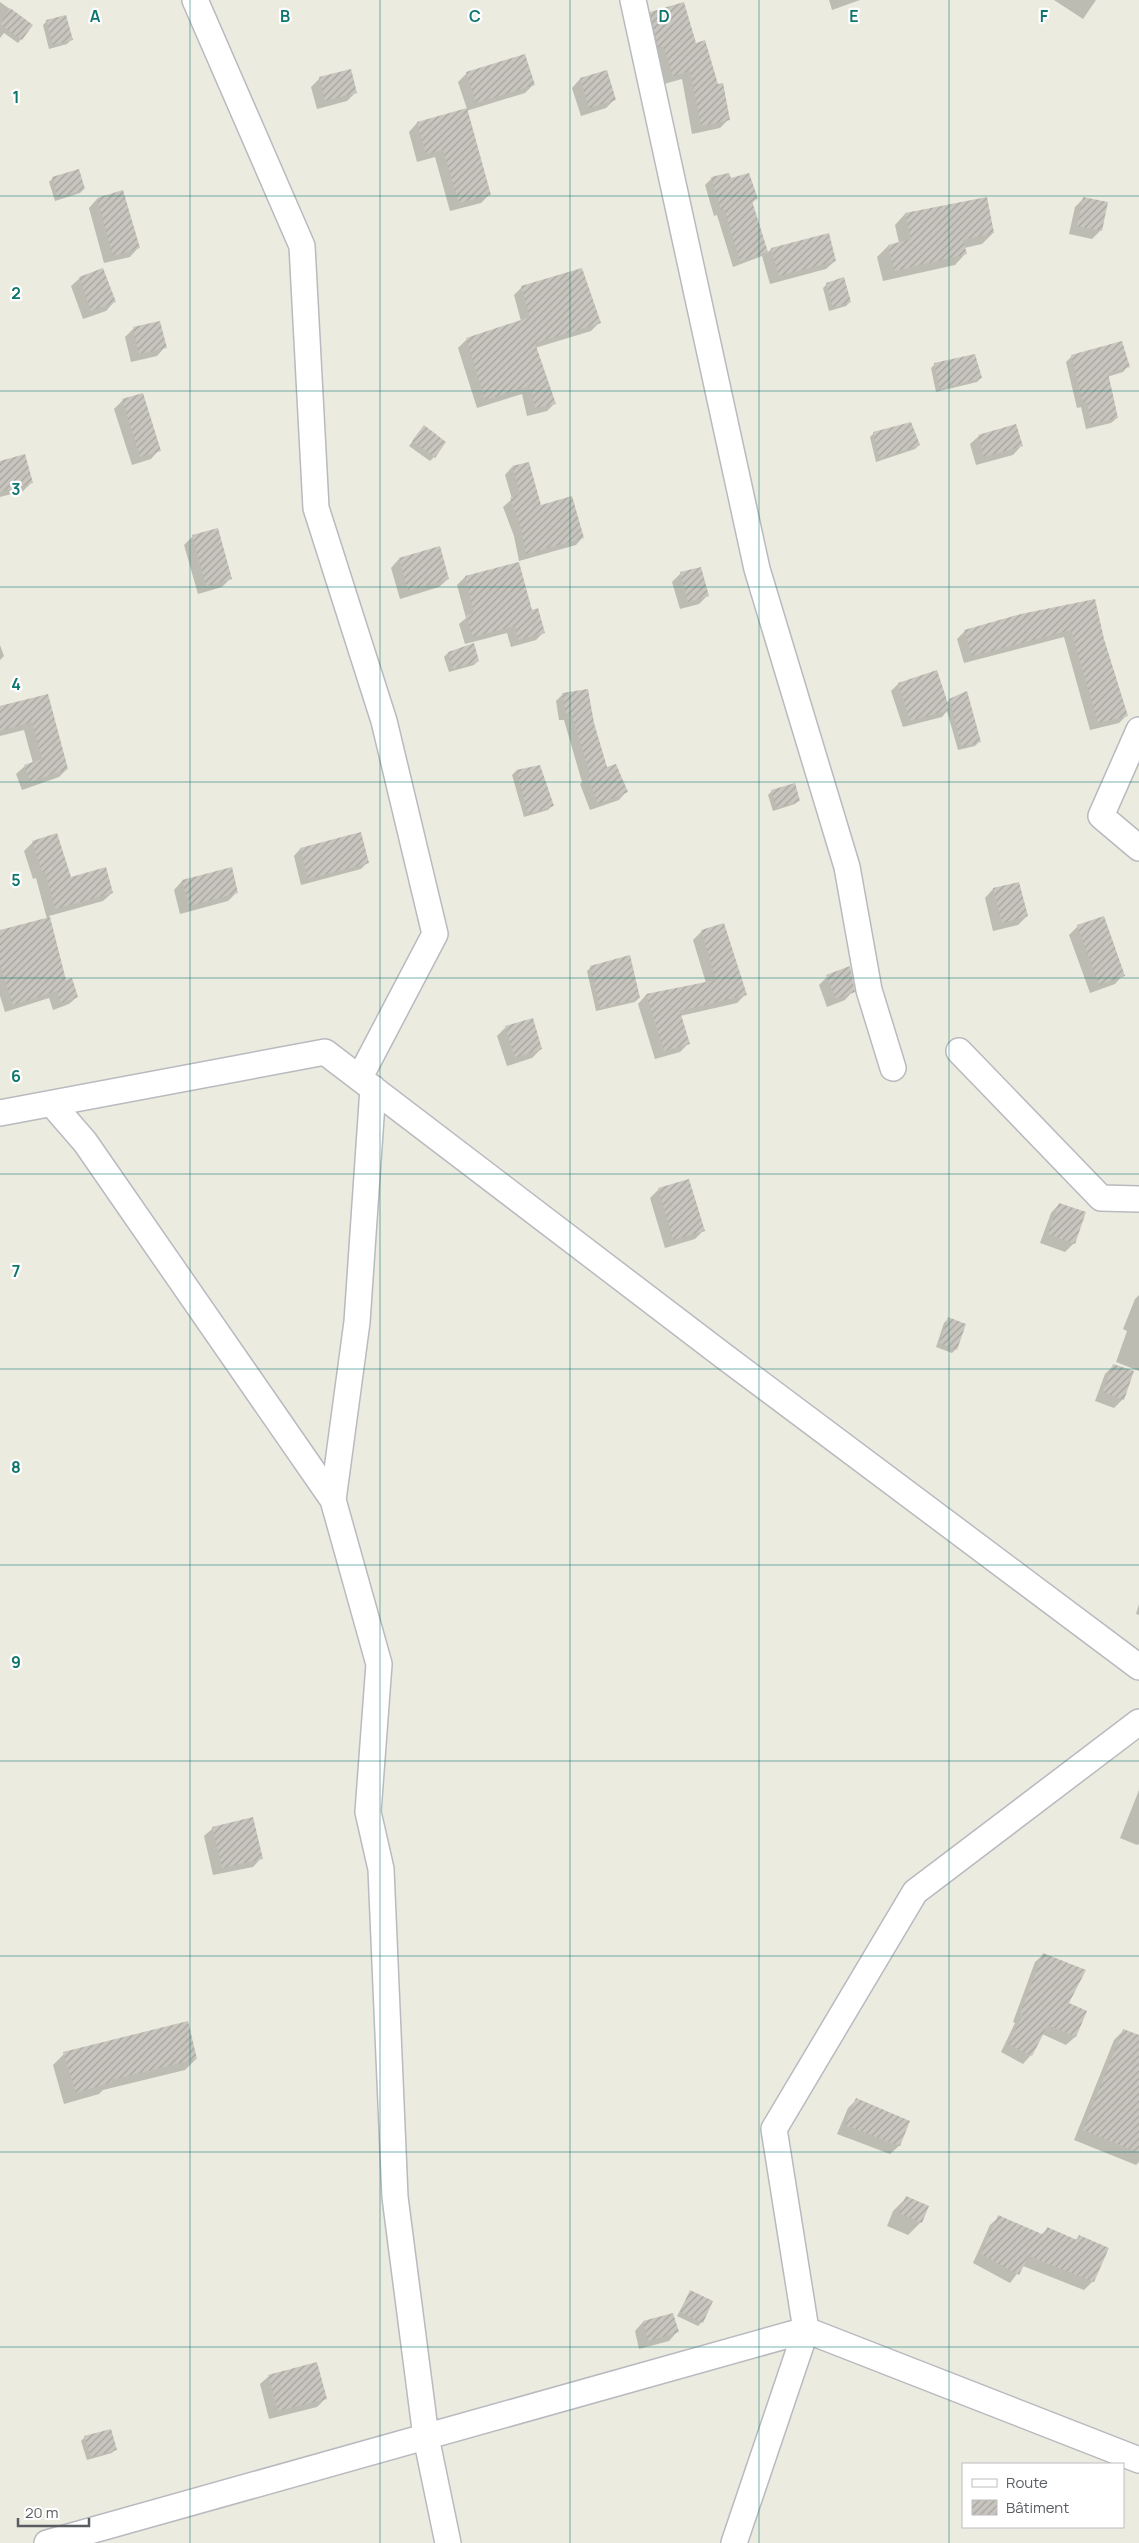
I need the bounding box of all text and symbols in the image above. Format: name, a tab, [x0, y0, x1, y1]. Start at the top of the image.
text: A	[90, 5, 101, 27]
text: B	[280, 5, 290, 27]
text: C	[469, 5, 481, 27]
text: D	[658, 5, 670, 27]
text: E	[849, 5, 859, 27]
text: F	[1040, 5, 1049, 27]
text: 1	[12, 86, 20, 108]
text: 2	[11, 282, 21, 304]
text: 3	[11, 478, 21, 500]
text: 4	[11, 673, 21, 695]
text: 5	[11, 869, 21, 891]
text: 6	[11, 1065, 21, 1087]
text: 7	[12, 1260, 20, 1282]
text: 8	[11, 1456, 21, 1478]
text: 9	[11, 1651, 21, 1673]
legend	[962, 2463, 1124, 2528]
text: Route	[1006, 2472, 1048, 2493]
scale bar	[18, 2496, 89, 2528]
text: Bâtiment	[1006, 2497, 1069, 2518]
text: 20 m	[25, 2502, 58, 2523]

